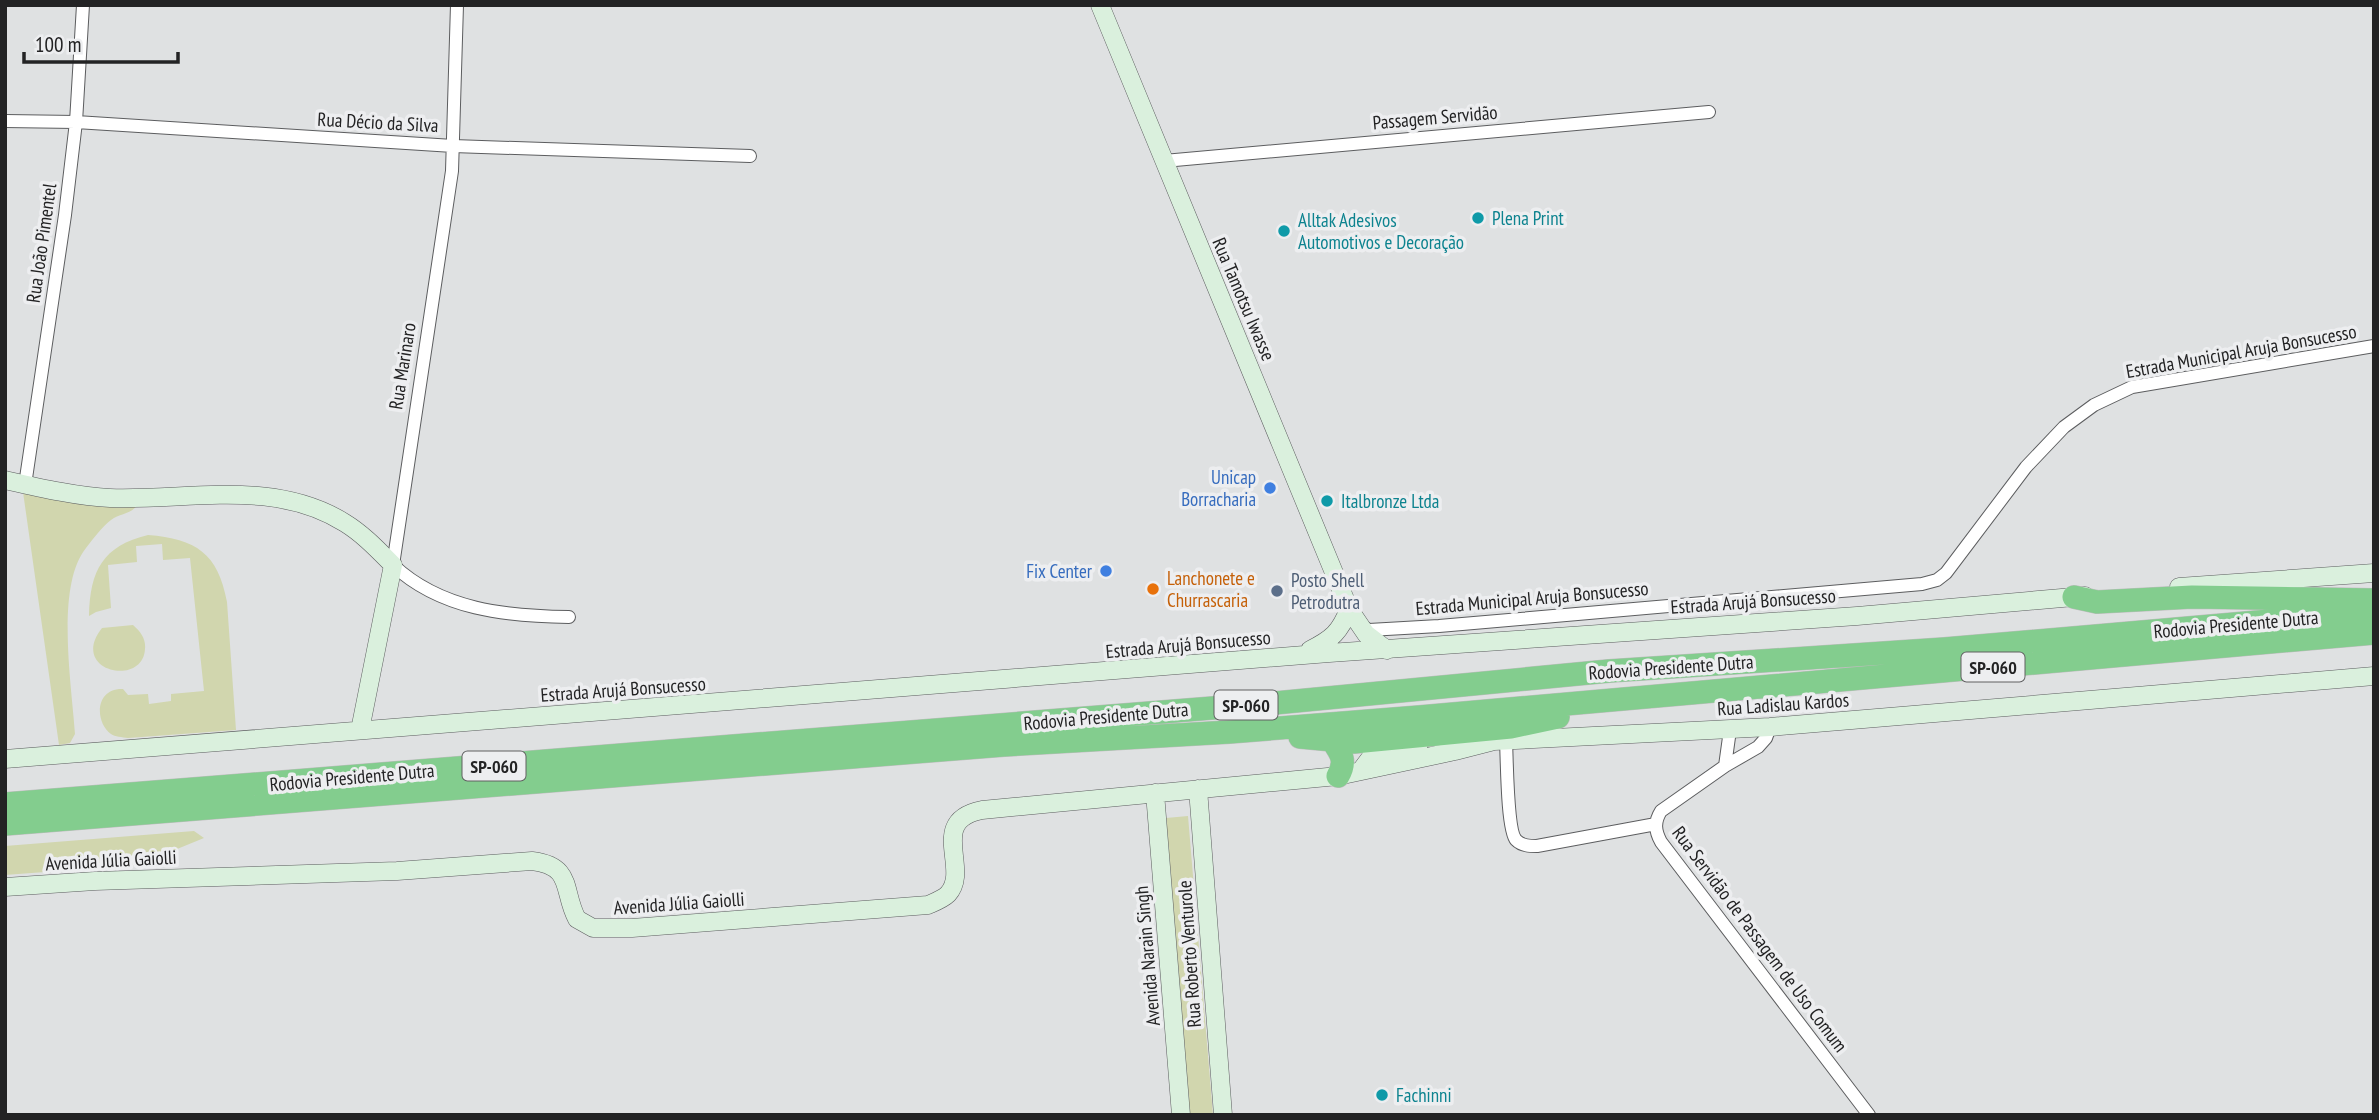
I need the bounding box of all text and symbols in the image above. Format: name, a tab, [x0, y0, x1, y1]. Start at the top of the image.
scale bar	[24, 21, 178, 65]
text: 100 m	[35, 31, 81, 58]
street label: Passagem Servidão	[1372, 100, 1498, 134]
street label: Rua Décio da Silva	[317, 107, 439, 137]
street label: Rua João Pimentel	[21, 181, 61, 304]
place label: Plena Print	[1492, 206, 1565, 230]
place label: Alltak Adesivos Automotivos e Decoração	[1298, 208, 1464, 254]
marker: Plena Print	[1470, 210, 1486, 226]
marker: Alltak Adesivos Automotivos e Decoração	[1276, 223, 1292, 239]
street label: Rua Tamotsu Iwasse	[1207, 234, 1281, 364]
street label: Estrada Municipal Aruja Bonsucesso	[2124, 319, 2358, 383]
street label: Rua Marinaro	[383, 321, 421, 411]
place label: Unicap Borracharia	[1181, 465, 1256, 511]
marker: Unicap Borracharia	[1262, 480, 1278, 496]
place label: Italbronze Ltda	[1341, 489, 1439, 513]
marker: Italbronze Ltda	[1319, 493, 1335, 509]
place label: Fix Center	[1026, 559, 1093, 583]
marker: Fix Center	[1098, 563, 1114, 579]
place label: Lanchonete e Churrascaria	[1167, 566, 1255, 612]
place label: Posto Shell Petrodutra	[1291, 568, 1365, 614]
street label: Estrada Municipal Aruja Bonsucesso	[1415, 576, 1649, 620]
marker: Lanchonete e Churrascaria	[1145, 581, 1161, 597]
marker: Posto Shell Petrodutra	[1269, 583, 1285, 599]
street label: Estrada Arujá Bonsucesso	[1670, 583, 1836, 619]
street label: Rodovia Presidente Dutra	[2153, 605, 2319, 643]
street label: Estrada Arujá Bonsucesso	[1104, 625, 1272, 663]
street label: Rodovia Presidente Dutra	[1588, 649, 1754, 685]
road number: SP-060	[1962, 652, 2024, 682]
street label: Estrada Arujá Bonsucesso	[540, 671, 706, 707]
street label: Rua Ladislau Kardos	[1716, 687, 1850, 721]
road number: SP-060	[1214, 690, 1278, 720]
street label: Rodovia Presidente Dutra	[1023, 697, 1189, 735]
road number: SP-060	[462, 752, 526, 780]
street label: Rodovia Presidente Dutra	[269, 758, 435, 796]
street label: Rua Servidão de Passagem de Uso Comum	[1667, 821, 1853, 1057]
street label: Avenida Júlia Gaiolli	[45, 845, 177, 875]
street label: Rua Roberto Venturole	[1172, 879, 1206, 1028]
street label: Avenida Narain Singh	[1129, 885, 1165, 1027]
street label: Avenida Júlia Gaiolli	[613, 886, 745, 920]
place label: Fachinni	[1396, 1083, 1452, 1107]
marker: Fachinni	[1374, 1087, 1390, 1103]

